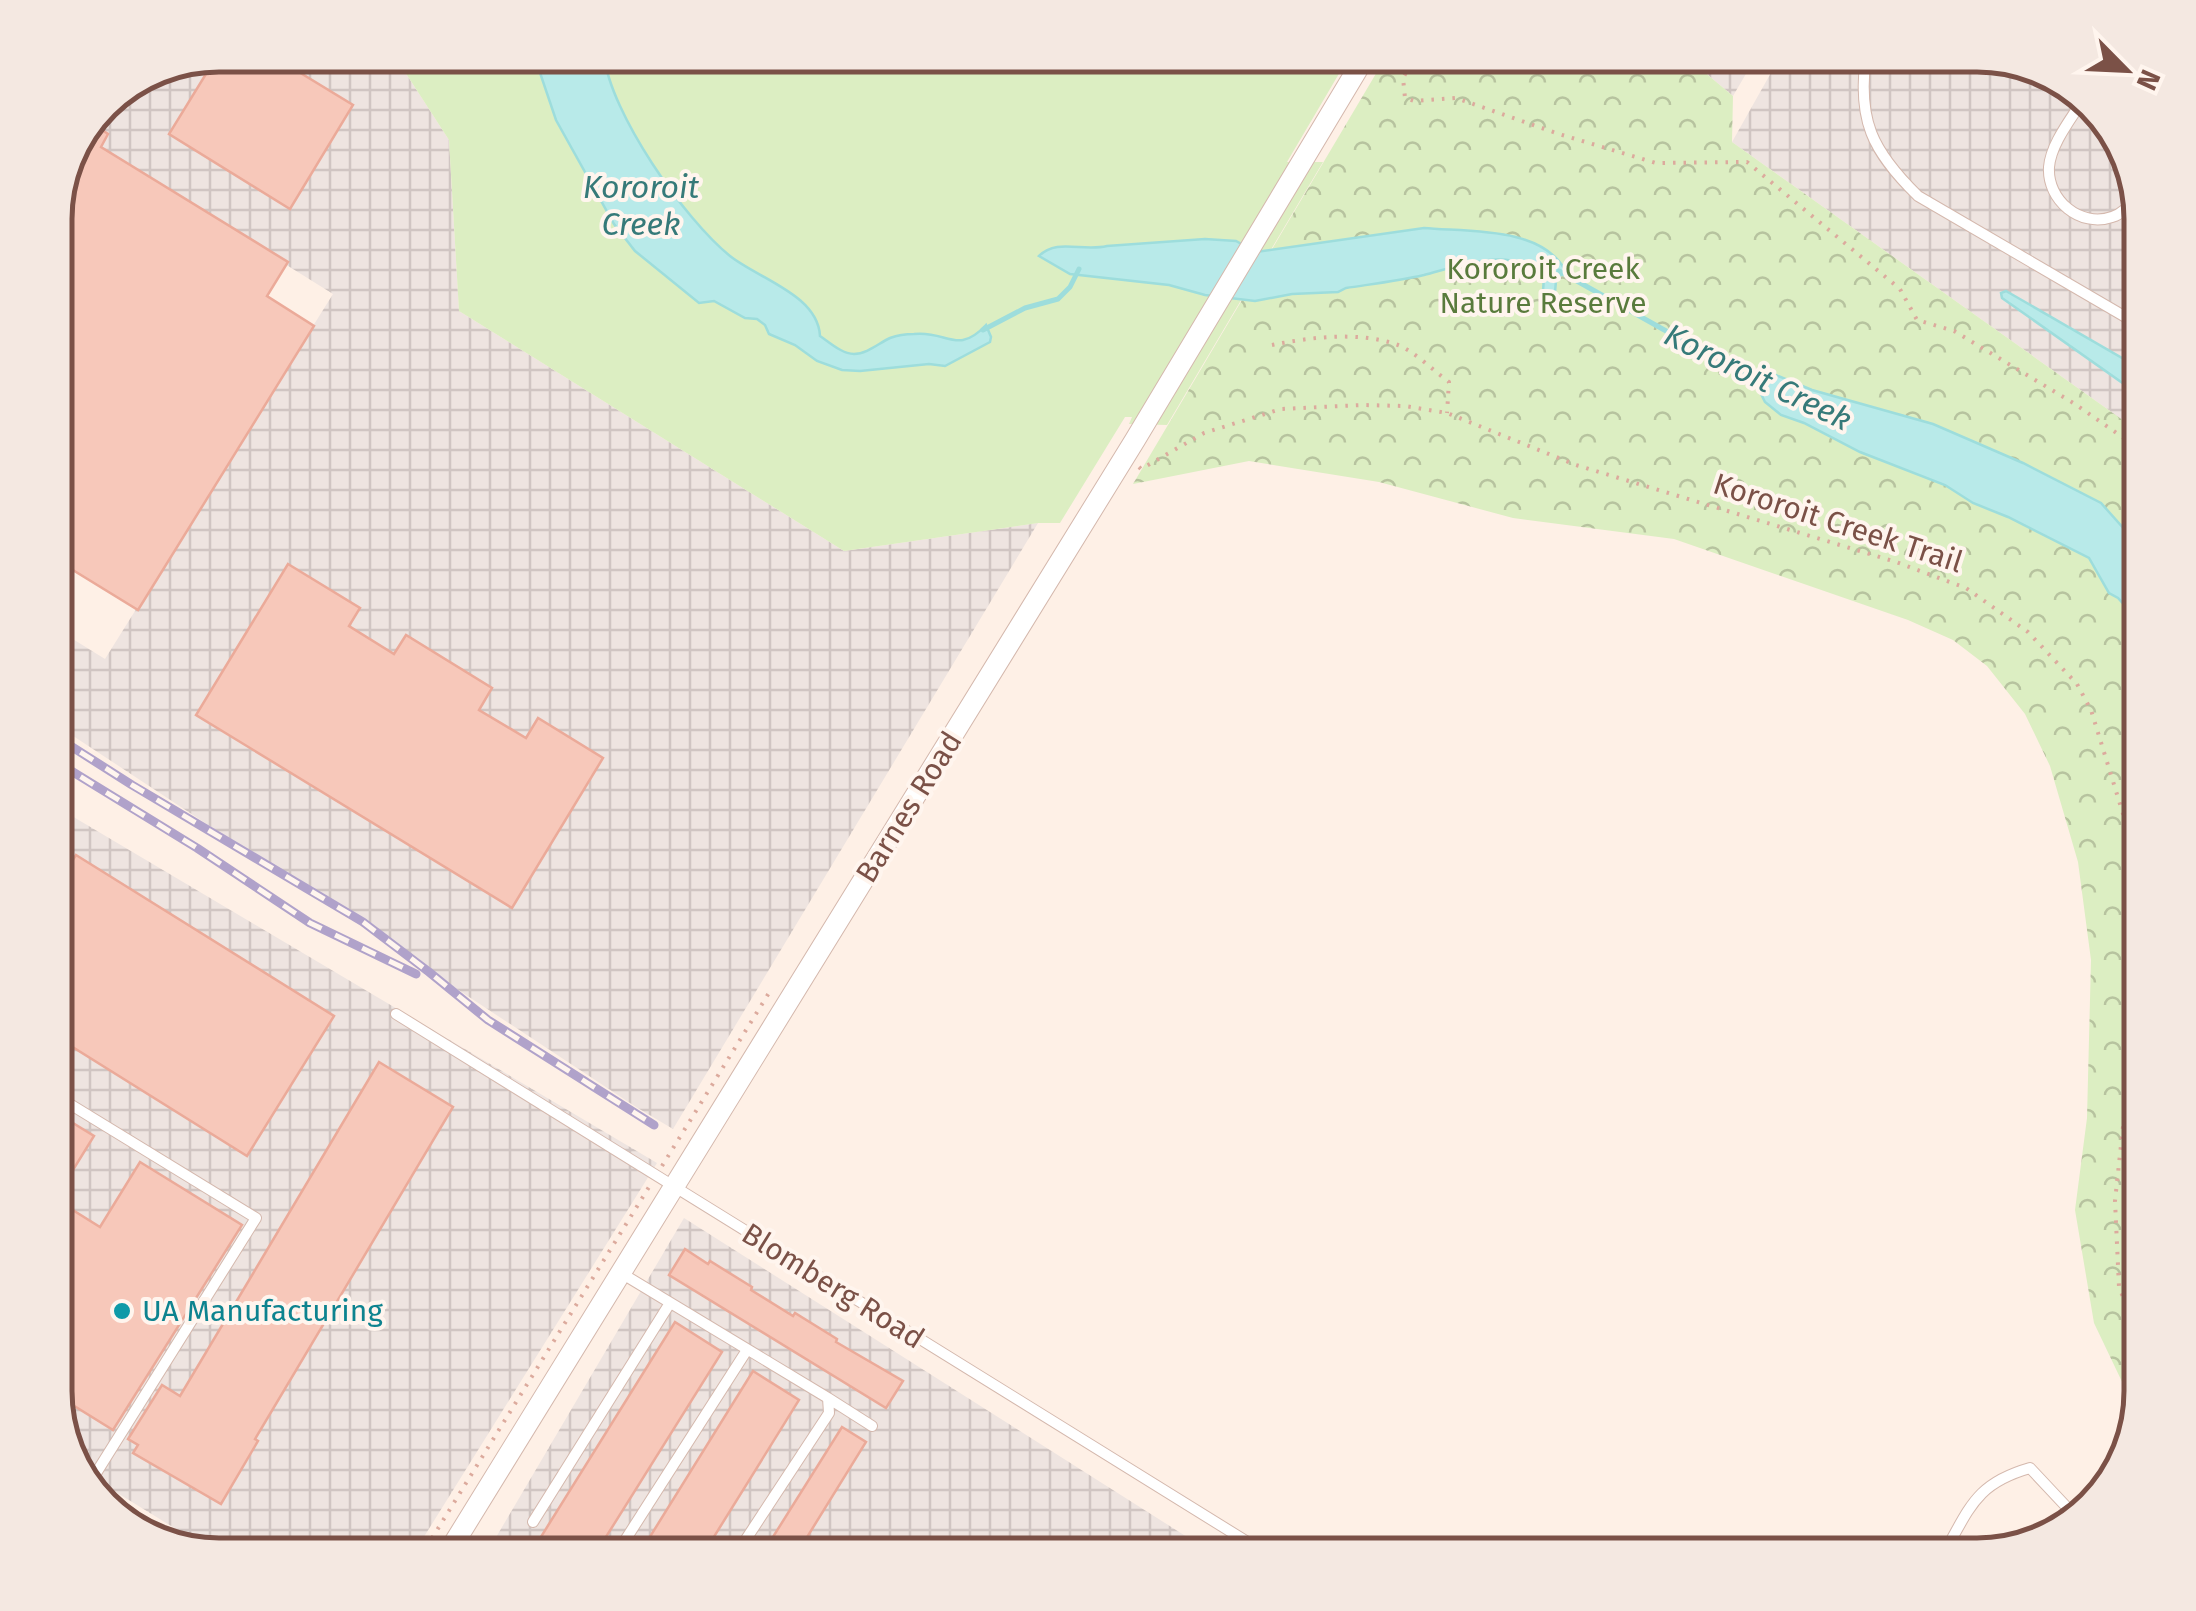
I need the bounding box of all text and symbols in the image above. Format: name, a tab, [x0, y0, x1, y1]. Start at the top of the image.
north arrow	[2076, 20, 2176, 120]
text: N	[2130, 65, 2167, 95]
water label: Kororoit Creek	[583, 168, 700, 243]
park label: Kororoit Creek Nature Reserve	[1439, 251, 1647, 321]
water label: Kororoit Creek	[1658, 315, 1858, 439]
street label: Kororoit Creek Trail	[1709, 466, 1967, 580]
street label: Barnes Road	[848, 725, 970, 889]
street label: Blomberg Road	[735, 1216, 931, 1356]
place label: UA Manufacturing	[142, 1293, 383, 1329]
marker: UA Manufacturing	[111, 1300, 133, 1322]

